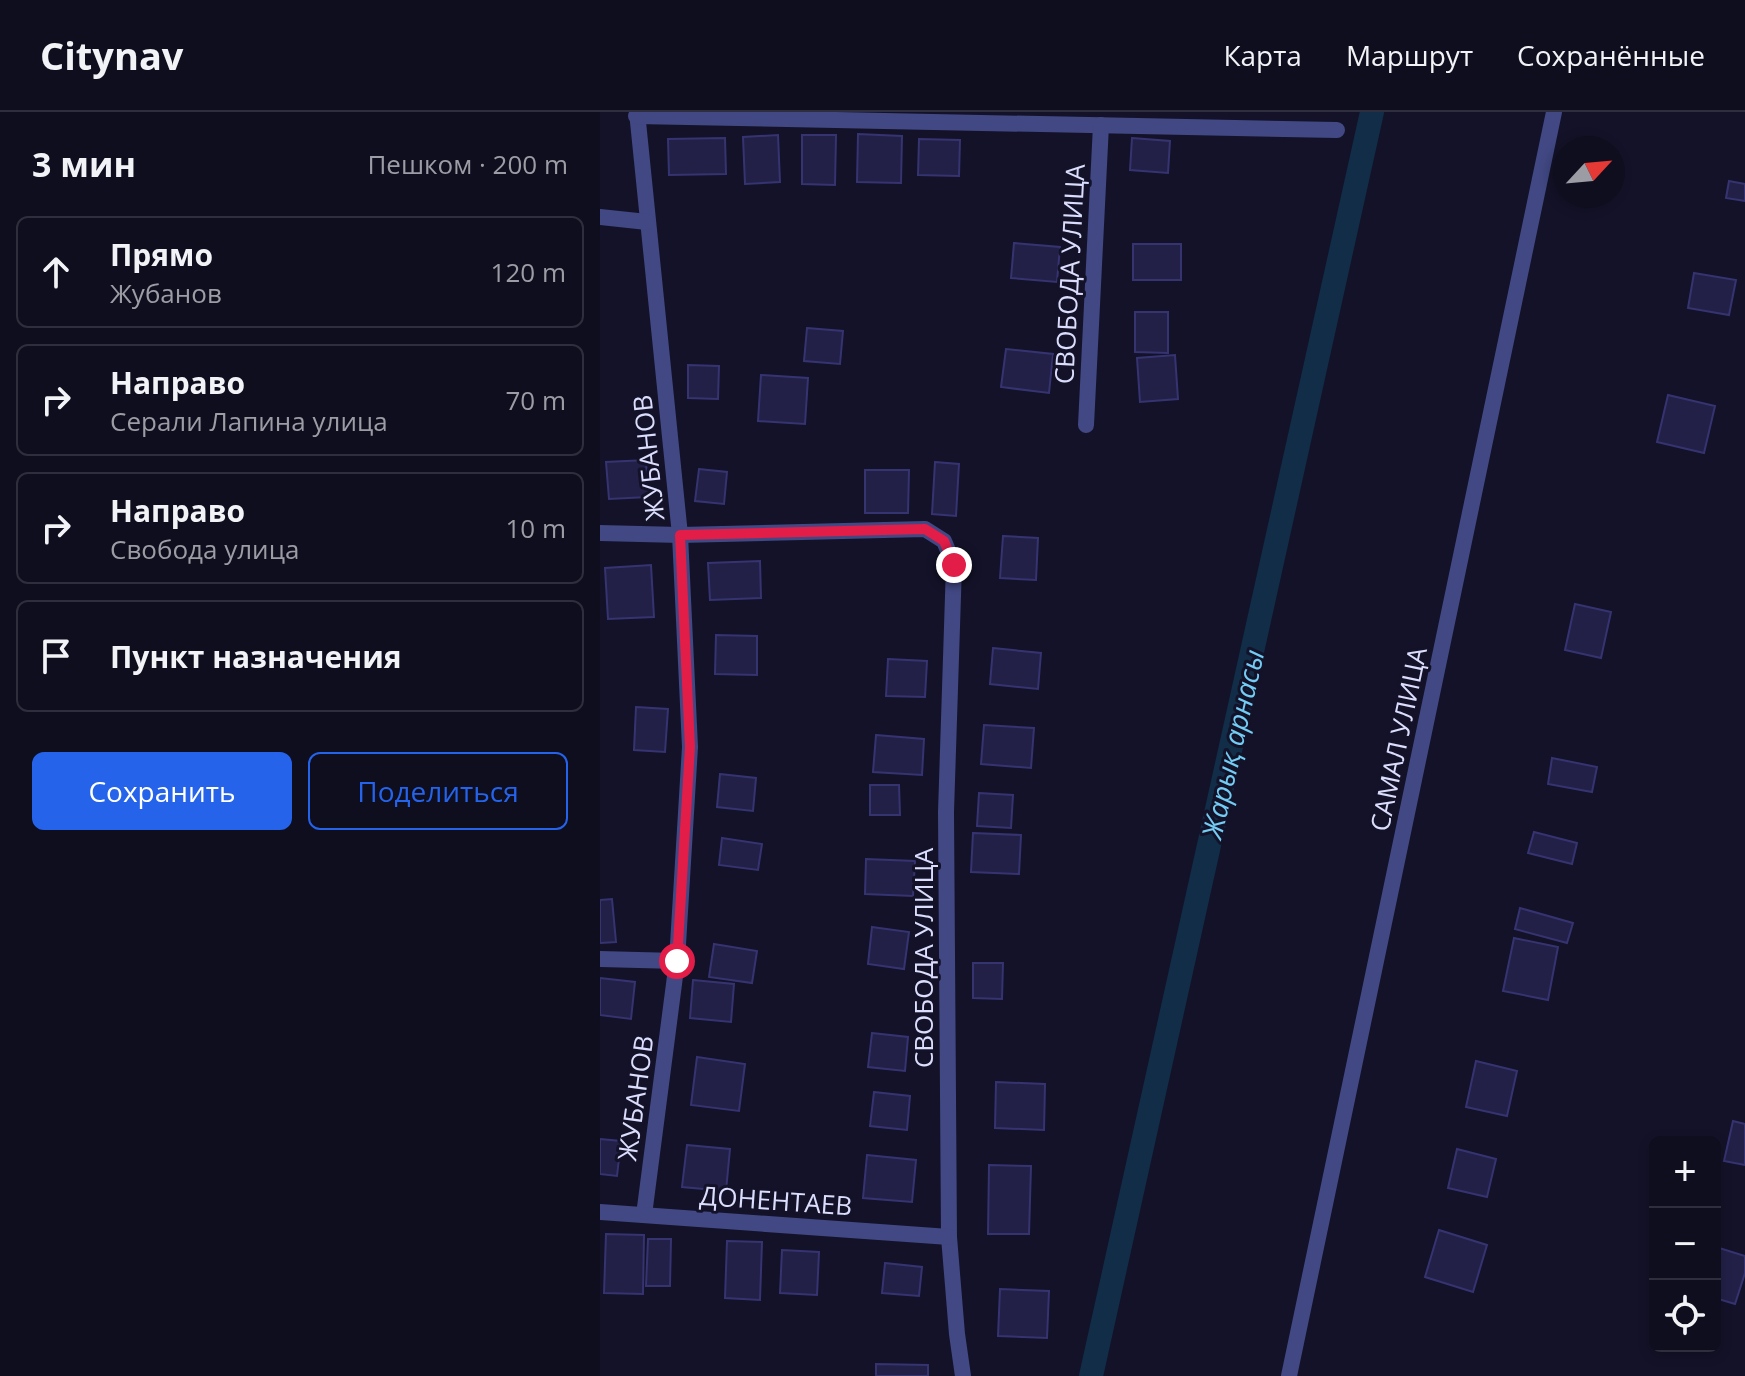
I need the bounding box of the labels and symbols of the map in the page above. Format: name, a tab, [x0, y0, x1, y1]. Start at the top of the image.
north arrow	[1553, 136, 1625, 208]
street label: СВОБОДА УЛИЦА	[1045, 163, 1093, 385]
street label: ЖУБАНОВ	[623, 393, 673, 523]
route end	[936, 547, 972, 583]
street label: САМАЛ УЛИЦА	[1361, 643, 1435, 834]
water label: Жарық арнасы	[1191, 646, 1272, 844]
street label: СВОБОДА УЛИЦА	[905, 847, 941, 1068]
route start	[659, 943, 695, 979]
street label: ЖУБАНОВ	[608, 1033, 662, 1163]
street label: ДОНЕНТАЕВ	[699, 1177, 853, 1223]

